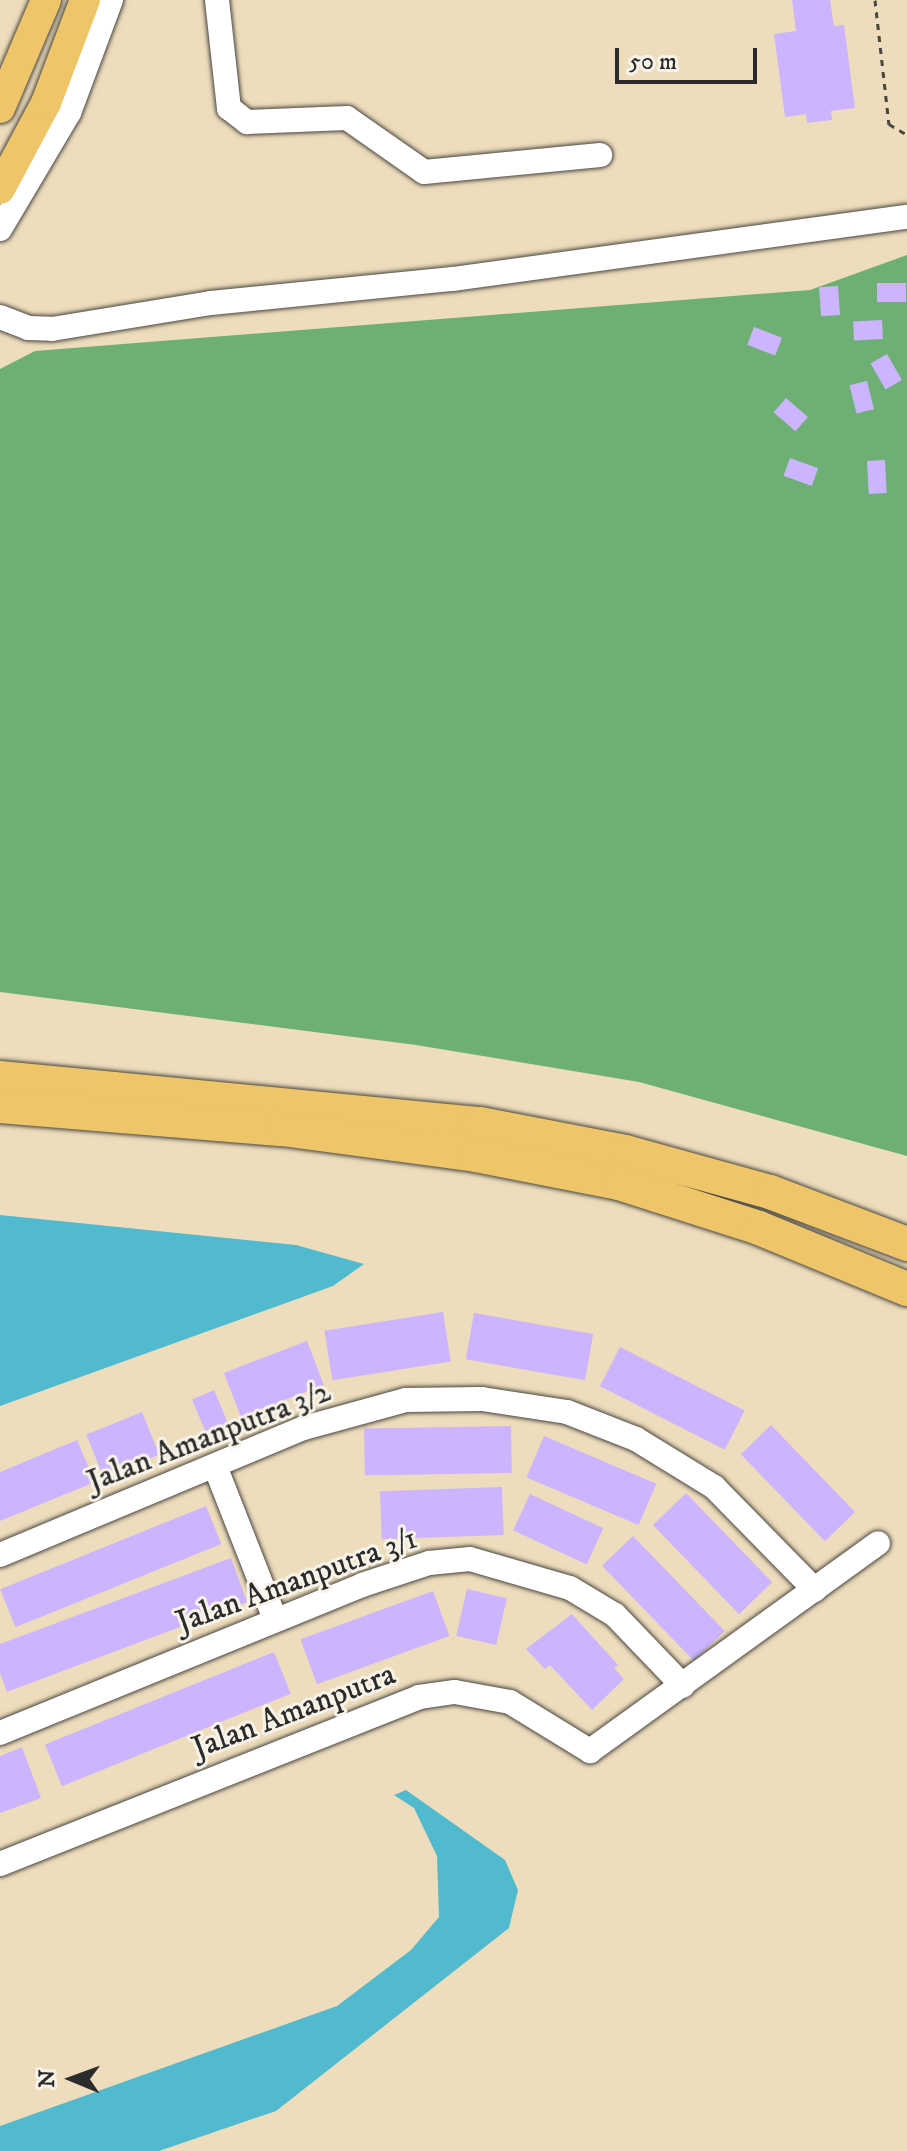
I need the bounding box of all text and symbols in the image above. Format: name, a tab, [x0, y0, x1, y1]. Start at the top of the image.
scale bar	[619, 32, 761, 82]
text: 50 m	[629, 47, 677, 77]
street label: Jalan Amanputra 3/2	[82, 1373, 336, 1501]
street label: Jalan Amanputra 3/1	[171, 1520, 423, 1642]
street label: Jalan Amanputra	[187, 1656, 401, 1768]
north arrow	[32, 2039, 112, 2119]
text: N	[34, 2069, 61, 2088]

